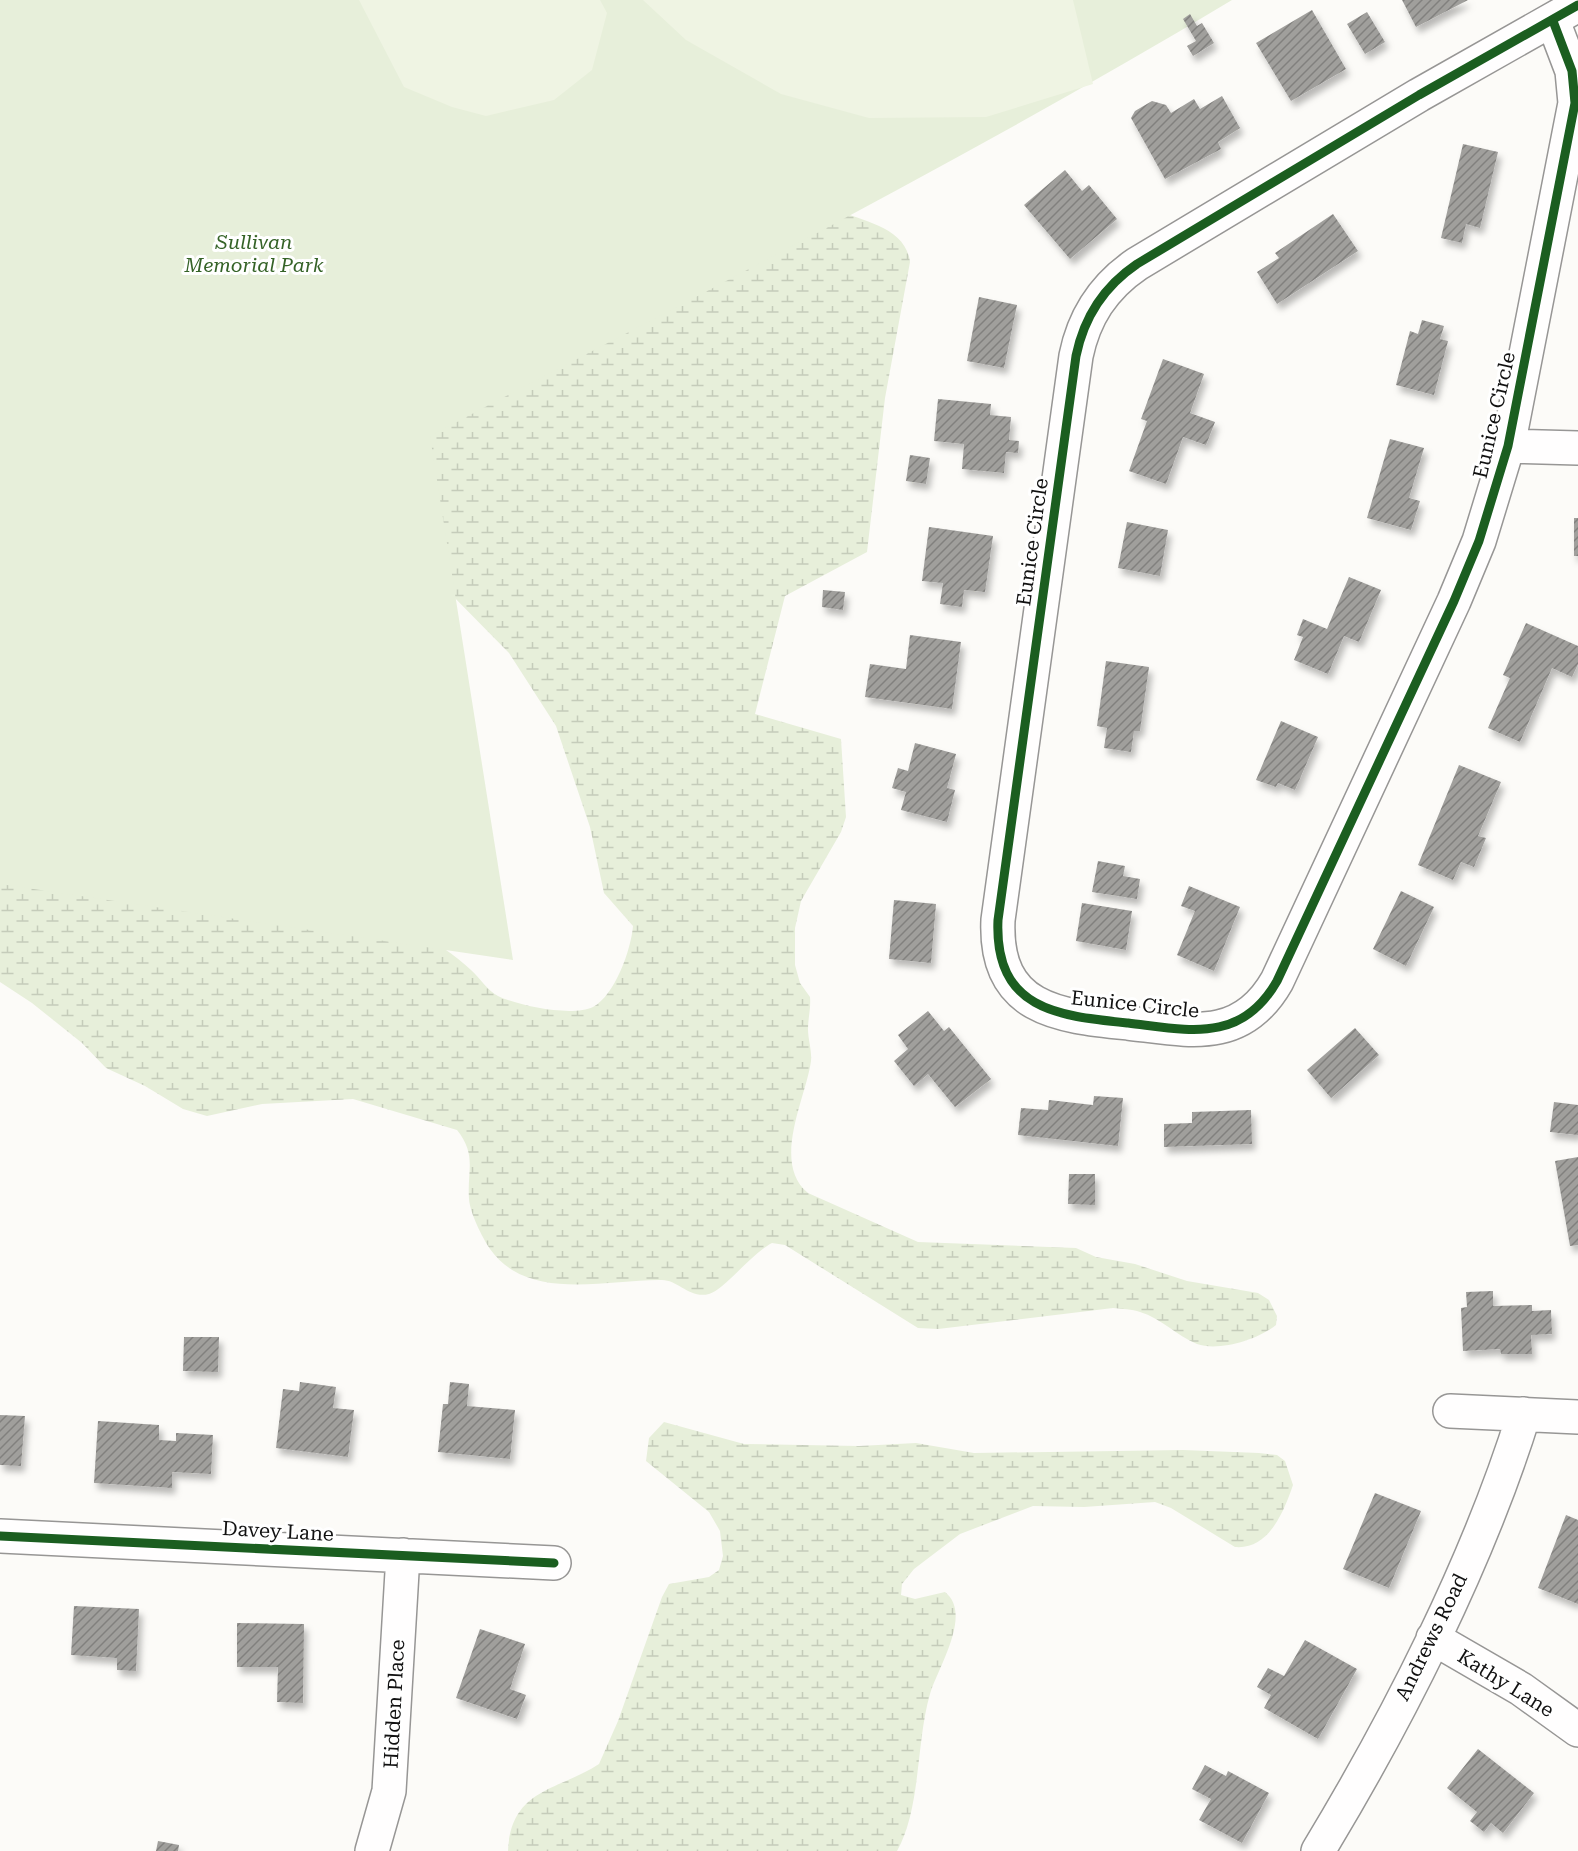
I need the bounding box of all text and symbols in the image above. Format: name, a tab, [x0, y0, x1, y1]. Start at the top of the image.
park label: Sullivan Memorial Park	[183, 230, 324, 277]
street label: Eunice Circle	[1468, 349, 1520, 481]
street label: Eunice Circle	[1011, 476, 1053, 608]
street label: Eunice Circle	[1070, 985, 1200, 1023]
street label: Davey Lane	[221, 1516, 335, 1546]
street label: Andrews Road	[1390, 1569, 1472, 1705]
street label: Hidden Place	[379, 1639, 409, 1769]
street label: Kathy Lane	[1453, 1644, 1559, 1722]

